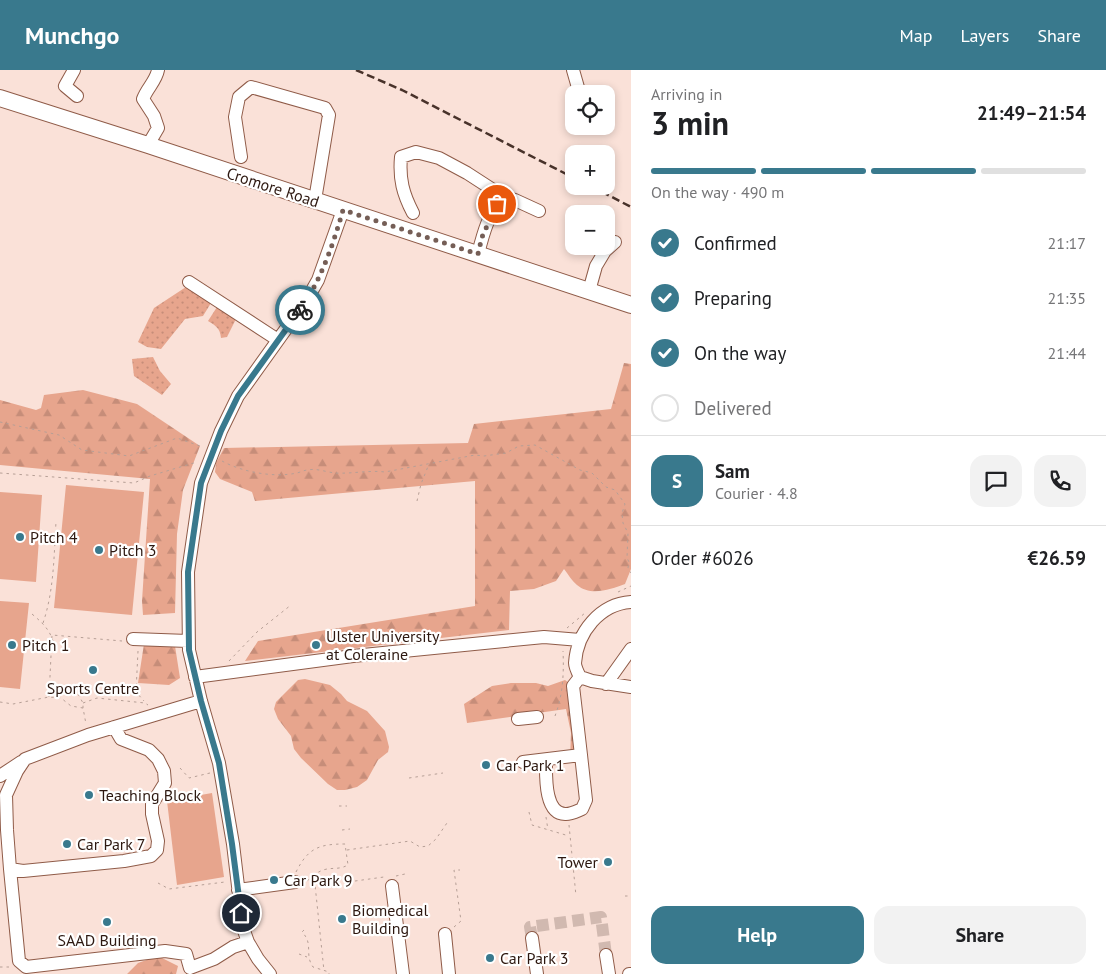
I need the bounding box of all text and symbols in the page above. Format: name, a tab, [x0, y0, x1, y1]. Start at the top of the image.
text: Munchgo	[25, 20, 119, 51]
text: Map	[900, 24, 932, 47]
text: Layers	[960, 24, 1009, 47]
text: Share	[1037, 24, 1081, 47]
text: Arriving in	[651, 84, 722, 104]
map controls	[565, 85, 615, 255]
button: locate	[565, 85, 615, 135]
text: 21:49–21:54	[977, 101, 1086, 125]
text: 3 min	[651, 102, 729, 144]
button: +	[565, 145, 615, 195]
street label: Cromore Road	[224, 163, 322, 211]
text: On the way · 490 m	[651, 182, 784, 202]
pin	[476, 183, 518, 225]
icon: bag	[483, 190, 511, 218]
button: −	[565, 205, 615, 255]
icon: check	[651, 229, 679, 257]
text: Confirmed	[694, 231, 777, 255]
text: 21:17	[1048, 233, 1086, 253]
icon: check	[651, 284, 679, 312]
courier	[275, 285, 325, 335]
text: Preparing	[694, 286, 772, 310]
text: 21:35	[1048, 288, 1086, 308]
icon: bike	[286, 296, 314, 324]
icon: check	[651, 339, 679, 367]
text: On the way	[694, 341, 786, 365]
text: 21:44	[1048, 343, 1086, 363]
text: Delivered	[694, 396, 772, 420]
button: chat	[970, 455, 1022, 507]
button: phone	[1034, 455, 1086, 507]
text: Sam	[715, 459, 750, 483]
text: S	[672, 469, 682, 493]
text: Courier · 4.8	[715, 483, 798, 503]
place label: Pitch 4	[30, 527, 78, 547]
marker: Pitch 4	[14, 531, 26, 543]
place label: Pitch 3	[109, 540, 156, 560]
marker: Pitch 3	[93, 544, 105, 556]
text: Order #6026	[651, 546, 754, 570]
text: €26.59	[1027, 546, 1086, 570]
place label: Ulster University at Coleraine	[326, 626, 440, 664]
place label: Pitch 1	[22, 635, 69, 655]
marker: Pitch 1	[6, 639, 18, 651]
marker: Ulster University at Coleraine	[310, 639, 322, 651]
marker: Sports Centre	[87, 664, 99, 676]
place label: Sports Centre	[47, 678, 139, 698]
place label: Car Park 1	[496, 755, 564, 775]
marker: Car Park 1	[480, 759, 492, 771]
place label: Teaching Block	[99, 785, 202, 805]
marker: Teaching Block	[83, 789, 95, 801]
place label: Car Park 7	[77, 834, 145, 854]
marker: Car Park 7	[61, 838, 73, 850]
place label: Tower	[558, 852, 599, 872]
marker: Tower	[602, 856, 614, 868]
place label: Car Park 9	[284, 870, 352, 890]
marker: Car Park 9	[268, 874, 280, 886]
pin	[220, 892, 262, 934]
icon: home	[227, 899, 255, 927]
place label: Biomedical Building	[352, 900, 428, 938]
button: Help	[651, 906, 864, 964]
button: Share	[874, 906, 1086, 964]
marker: Biomedical Building	[336, 913, 348, 925]
marker: SAAD Building	[101, 916, 113, 928]
place label: SAAD Building	[57, 930, 157, 950]
place label: Car Park 3	[500, 948, 568, 968]
marker: Car Park 3	[484, 952, 496, 964]

